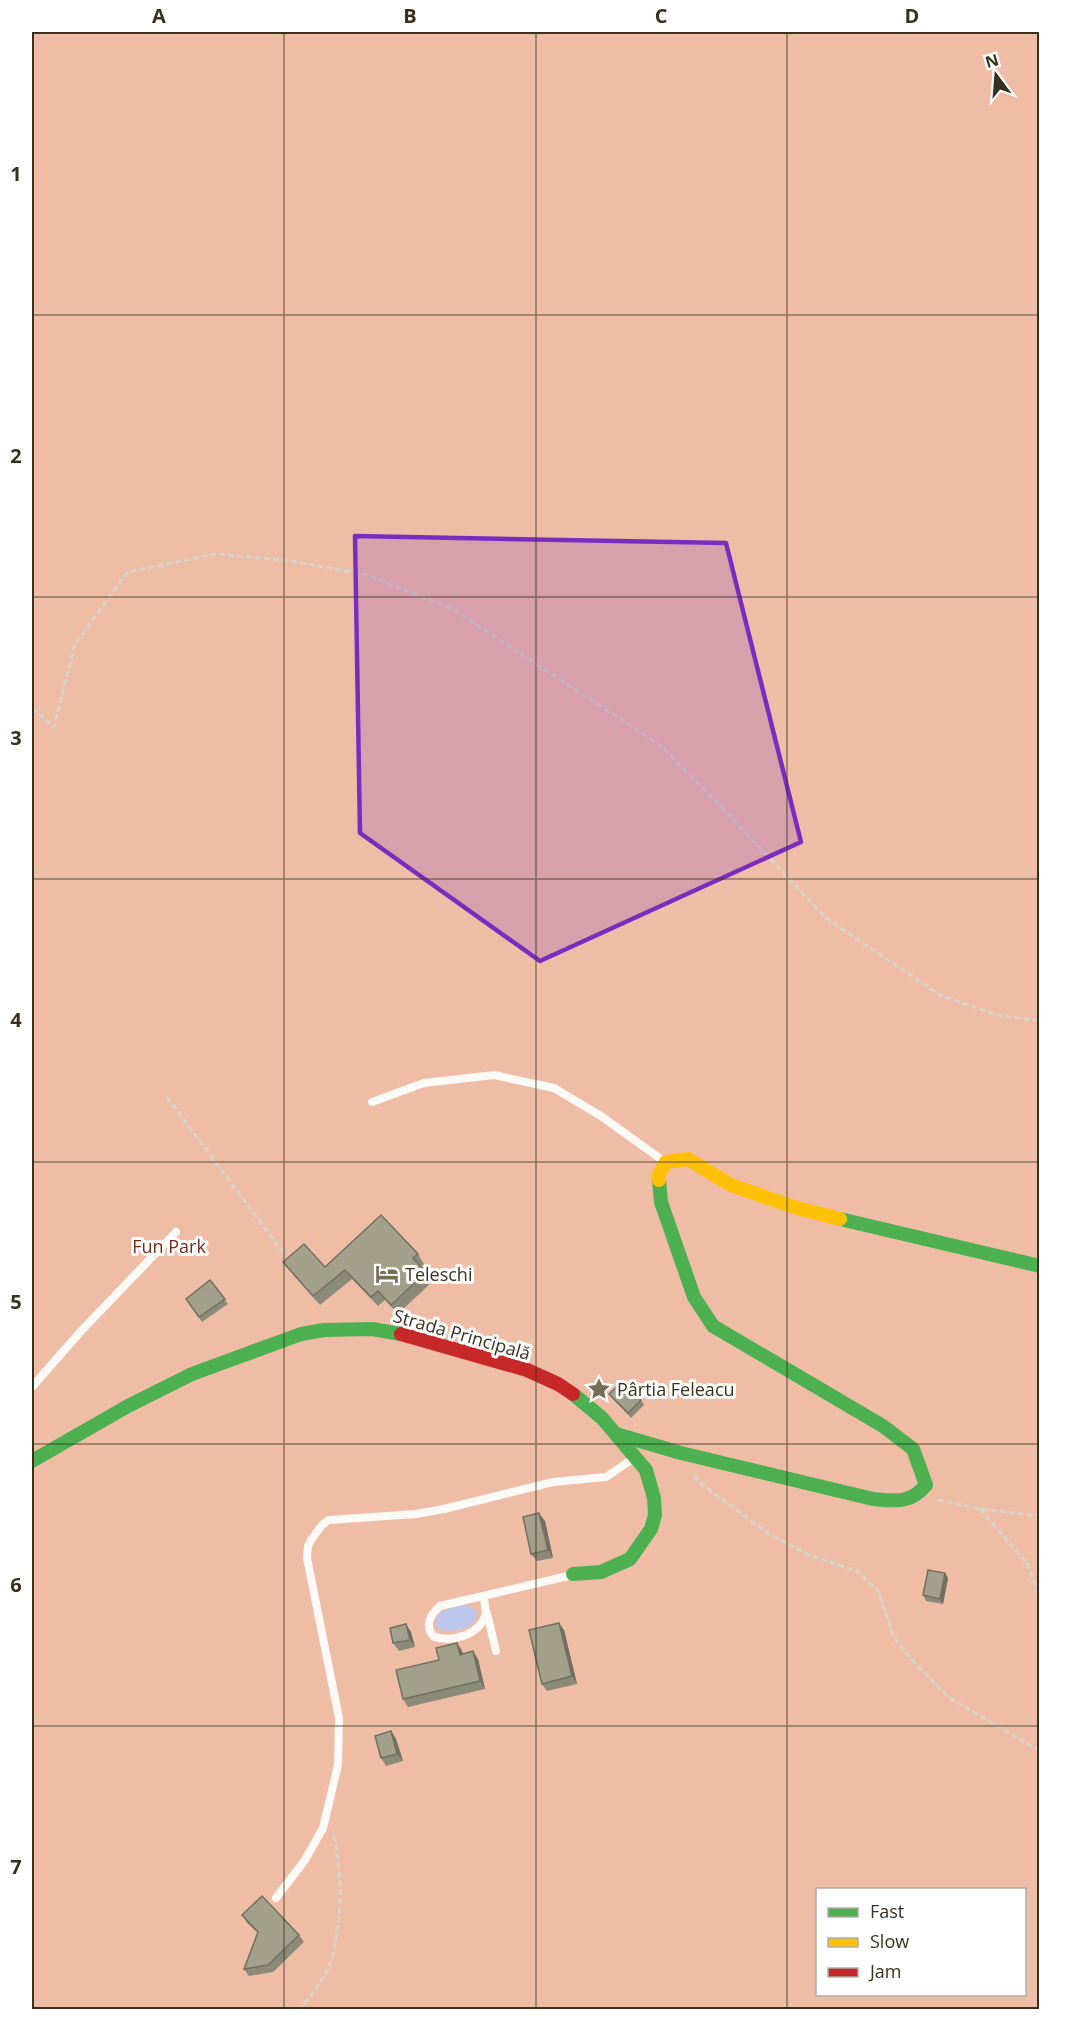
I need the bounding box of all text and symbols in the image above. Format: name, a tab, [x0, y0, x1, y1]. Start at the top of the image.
text: A	[152, 2, 166, 29]
text: B	[403, 2, 417, 29]
text: C	[655, 2, 668, 29]
text: D	[905, 2, 919, 29]
north arrow	[966, 45, 1026, 105]
text: N	[983, 48, 1001, 73]
text: 1	[10, 160, 22, 187]
text: 2	[10, 442, 22, 469]
text: 3	[10, 724, 22, 751]
text: 4	[10, 1006, 22, 1033]
park label: Fun Park	[132, 1234, 206, 1258]
hotel icon: Teleschi	[374, 1261, 400, 1287]
place label: Teleschi	[405, 1262, 472, 1286]
text: 5	[10, 1288, 22, 1315]
street label: Strada Principală	[391, 1303, 533, 1365]
place icon: Pârtia Feleacu	[586, 1376, 612, 1402]
place label: Pârtia Feleacu	[617, 1377, 735, 1401]
text: 6	[10, 1571, 22, 1598]
text: 7	[10, 1853, 22, 1880]
legend	[816, 1888, 1026, 1996]
text: Fast	[870, 1899, 904, 1923]
text: Slow	[870, 1929, 909, 1953]
text: Jam	[868, 1959, 902, 1983]

